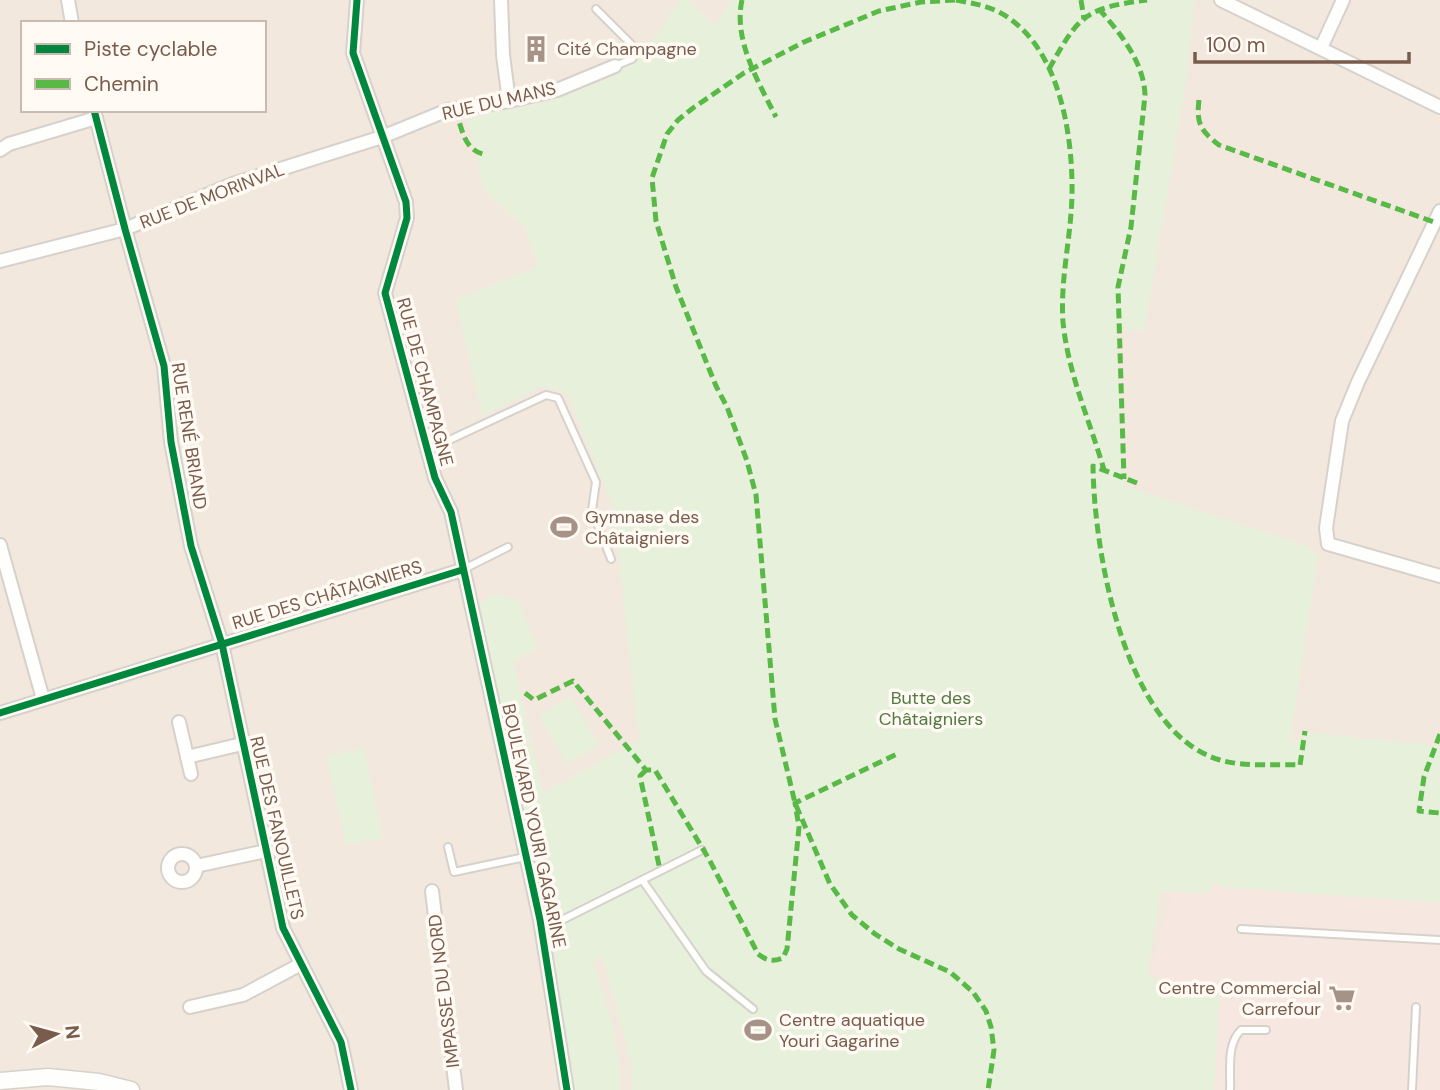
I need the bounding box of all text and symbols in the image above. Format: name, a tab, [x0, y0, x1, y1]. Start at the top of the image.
legend	[21, 21, 266, 112]
scale bar	[1195, 21, 1408, 65]
text: 100 m	[1206, 31, 1266, 59]
building icon: Cité Champagne	[521, 34, 551, 64]
text: Piste cyclable	[84, 35, 217, 63]
place label: Cité Champagne	[557, 37, 697, 61]
text: Chemin	[84, 70, 159, 98]
street label: RUE DU MANS	[440, 76, 558, 126]
street label: RUE DE MORINVAL	[136, 157, 288, 235]
street label: RUE DE CHAMPAGNE	[391, 295, 459, 469]
street label: RUE RENÉ BRIAND	[166, 361, 212, 511]
place label: Gymnase des Châtaigniers	[585, 505, 699, 550]
sports icon: Gymnase des Châtaigniers	[549, 512, 579, 542]
street label: RUE DES CHÂTAIGNIERS	[229, 555, 425, 635]
park label: Butte des Châtaigniers	[879, 686, 983, 731]
street label: BOULEVARD YOURI GAGARINE	[496, 702, 572, 950]
street label: RUE DES FANOUILLETS	[244, 734, 310, 922]
street label: IMPASSE DU NORD	[423, 913, 465, 1069]
place label: Centre Commercial Carrefour	[1159, 976, 1321, 1021]
supermarket icon: Centre Commercial Carrefour	[1327, 983, 1357, 1013]
north arrow	[21, 999, 91, 1069]
place label: Centre aquatique Youri Gagarine	[779, 1008, 925, 1053]
sports icon: Centre aquatique Youri Gagarine	[743, 1015, 773, 1045]
text: N	[59, 1024, 86, 1040]

